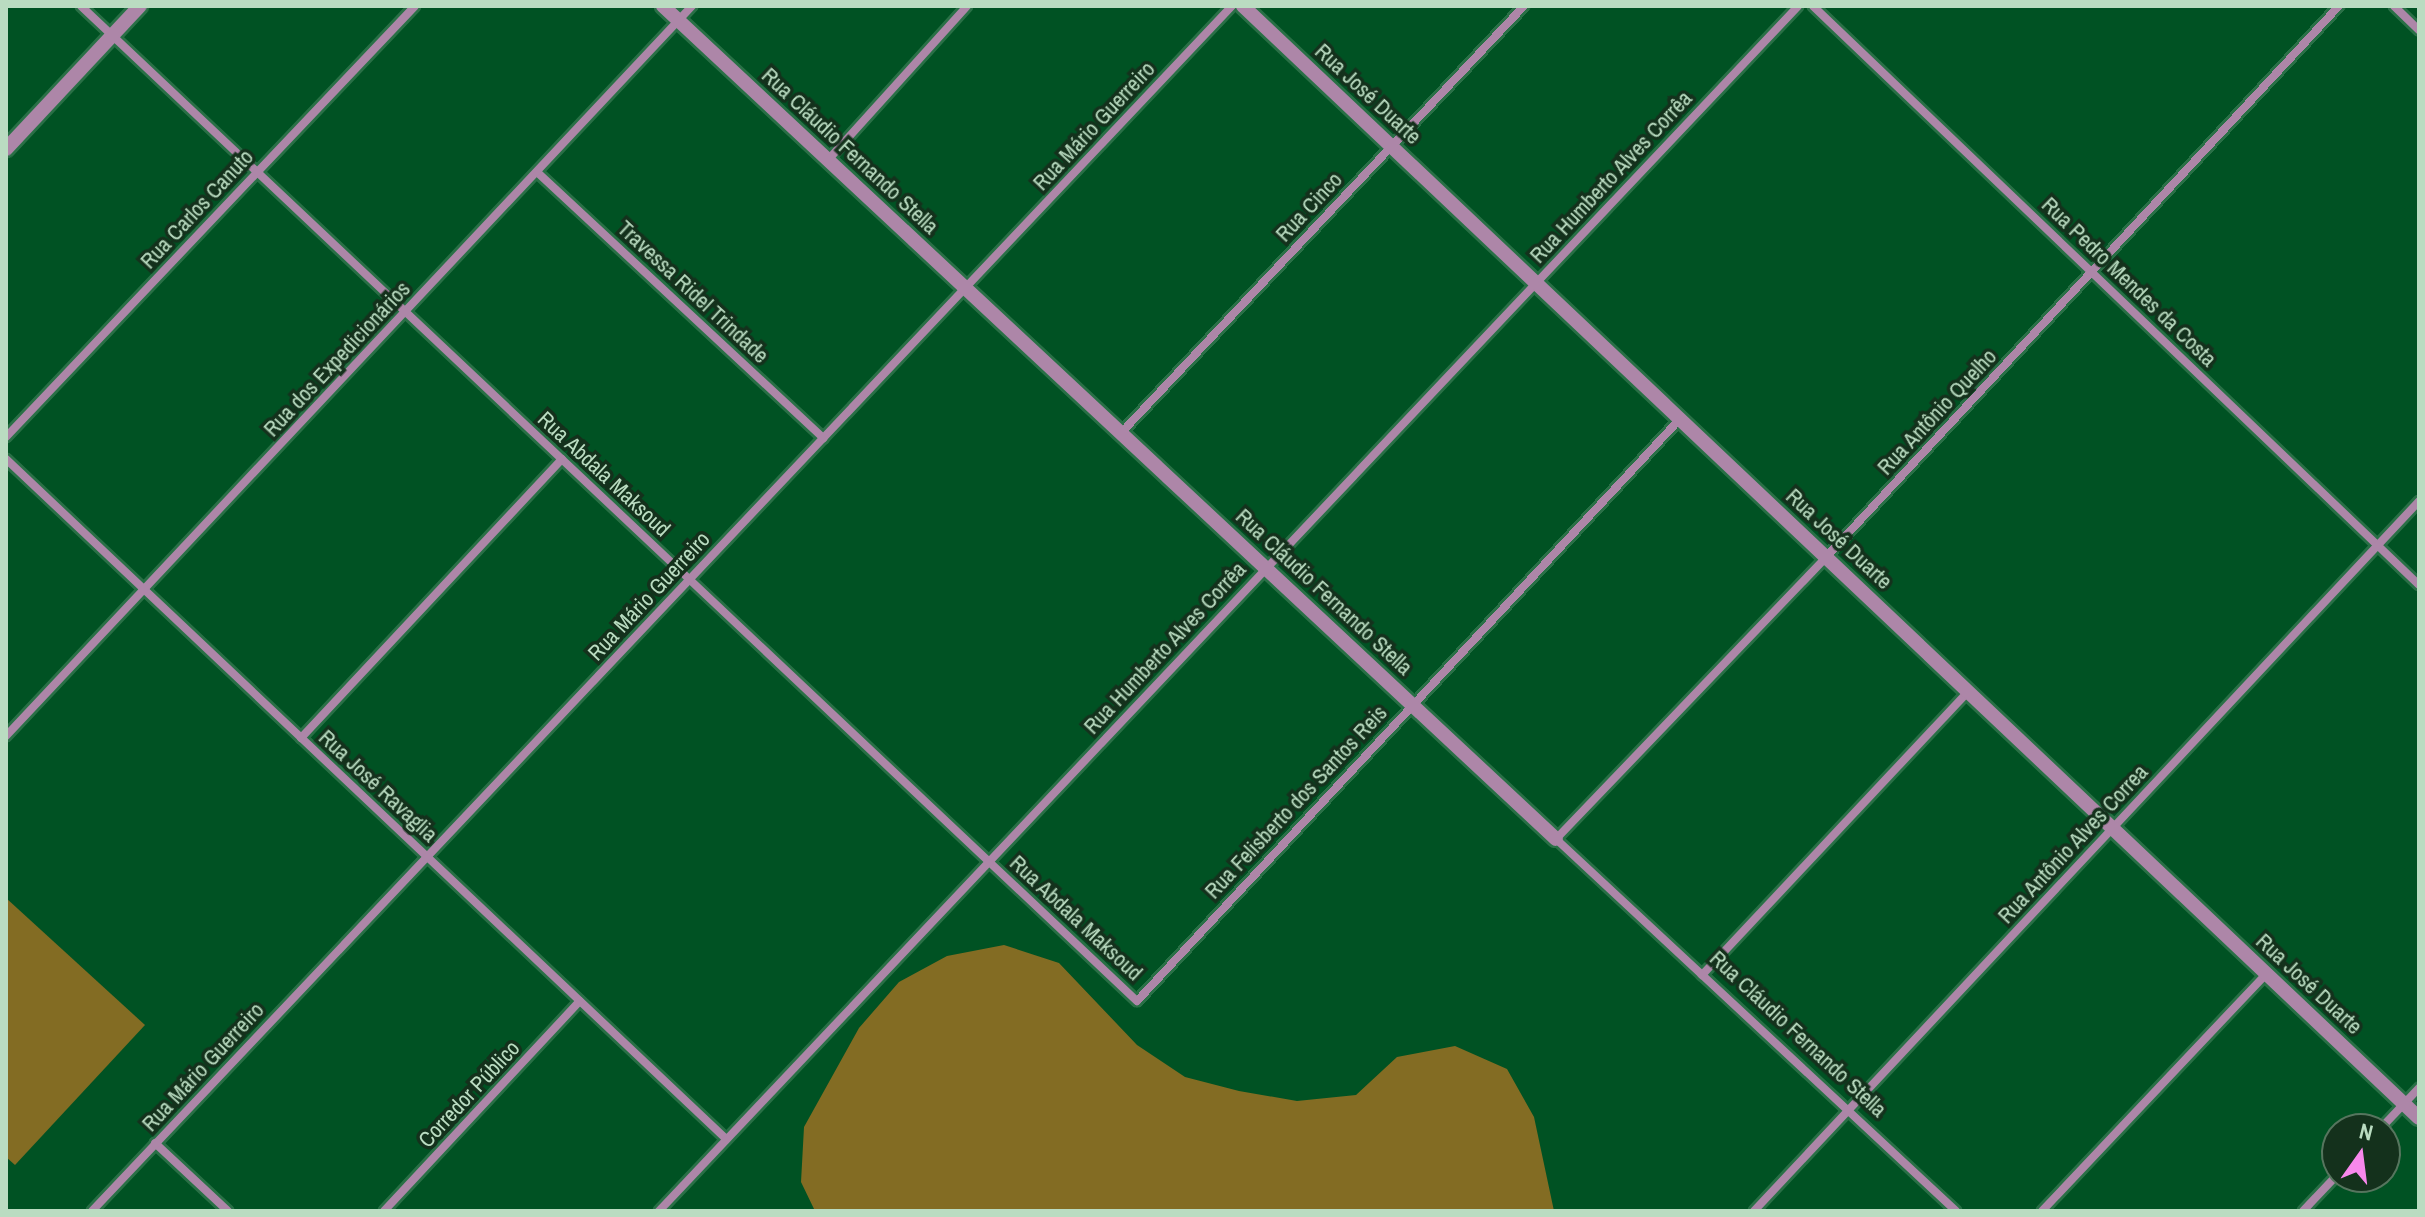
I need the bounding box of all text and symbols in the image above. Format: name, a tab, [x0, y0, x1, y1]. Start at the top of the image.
street label: Rua José Duarte	[1309, 38, 1427, 150]
street label: Rua Mário Guerreiro	[1028, 56, 1160, 196]
street label: Rua Cláudio Fernando Stella	[756, 62, 944, 240]
street label: Rua Humberto Alves Corrêa	[1524, 85, 1698, 269]
street label: Rua Carlos Canuto	[135, 144, 259, 274]
street label: Rua Cinco	[1270, 167, 1348, 247]
street label: Rua Pedro Mendes da Costa	[2036, 192, 2222, 372]
street label: Travessa Ridel Trindade	[612, 215, 774, 369]
street label: Rua dos Expedicionários	[258, 276, 416, 442]
street label: Rua Antônio Quelho	[1872, 343, 2002, 481]
street label: Rua Abdala Maksoud	[532, 406, 676, 542]
street label: Rua José Duarte	[1780, 483, 1898, 595]
street label: Rua Cláudio Fernando Stella	[1230, 503, 1418, 681]
street label: Rua Mário Guerreiro	[583, 526, 715, 666]
street label: Rua Humberto Alves Corrêa	[1078, 556, 1252, 740]
street label: Rua Felisberto dos Santos Reis	[1199, 700, 1393, 904]
street label: Rua José Ravaglia	[313, 724, 443, 848]
street label: Rua Antônio Alves Correa	[1992, 758, 2154, 930]
street label: Rua Abdala Maksoud	[1004, 850, 1148, 986]
street label: Rua José Duarte	[2250, 928, 2368, 1040]
street label: Rua Cláudio Fernando Stella	[1704, 945, 1892, 1123]
street label: Rua Mário Guerreiro	[137, 997, 269, 1137]
street label: Corredor Público	[413, 1035, 525, 1153]
north arrow	[2321, 1113, 2401, 1193]
text: N	[2356, 1116, 2376, 1148]

